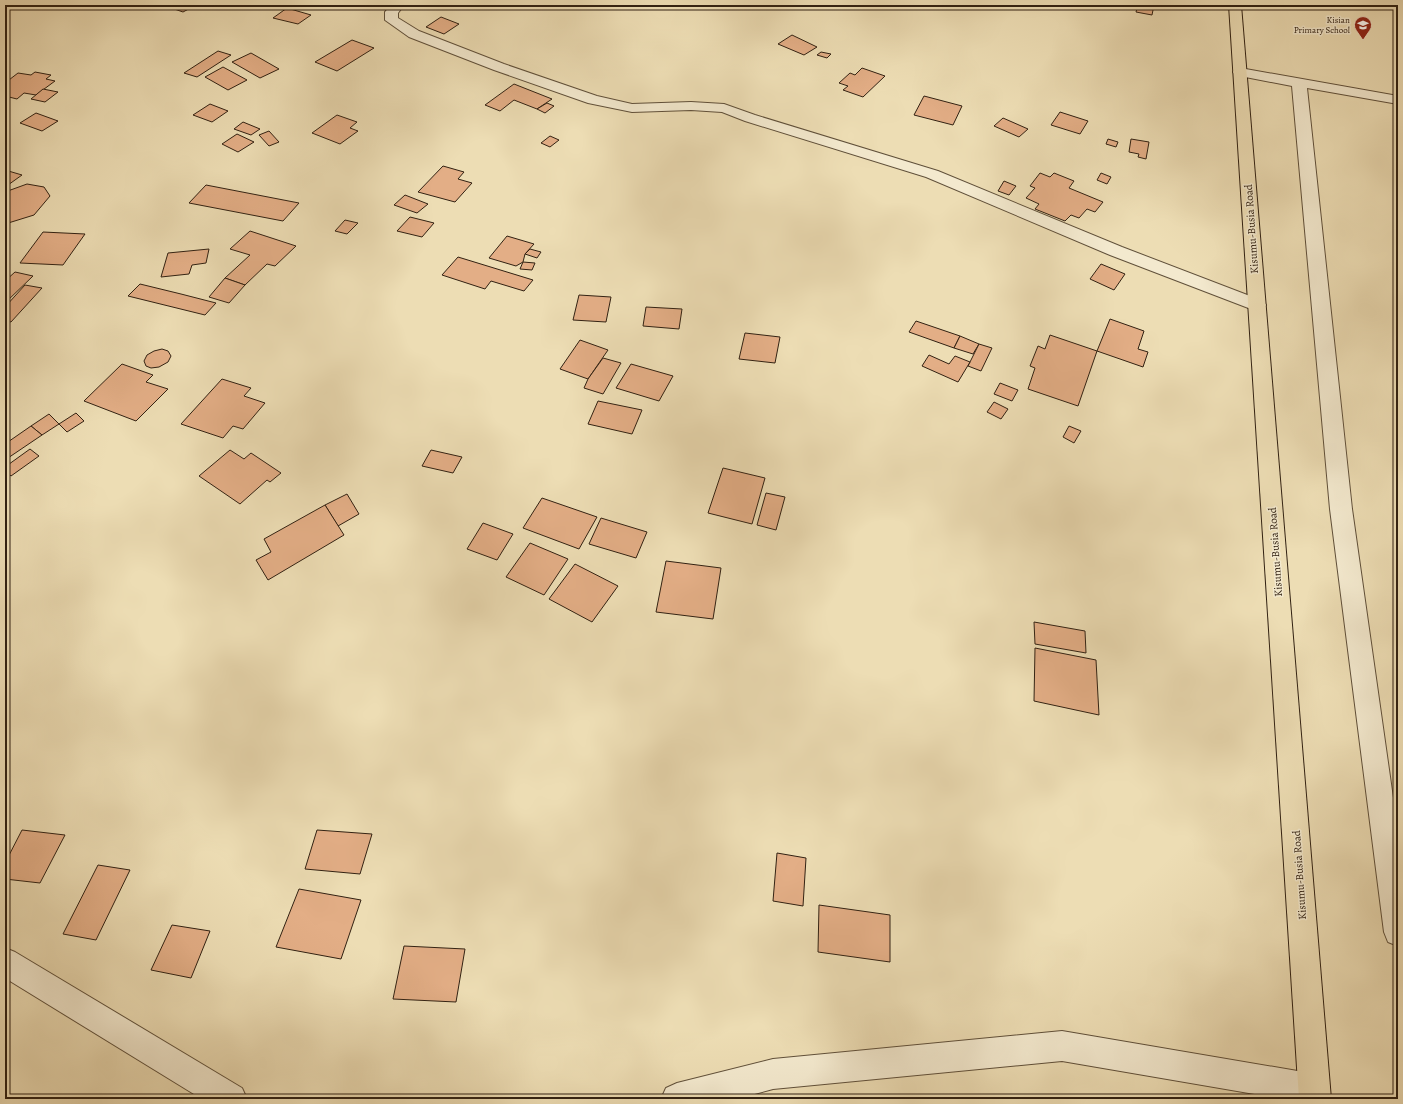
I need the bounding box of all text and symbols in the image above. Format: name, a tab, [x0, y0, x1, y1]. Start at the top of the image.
place label: Kisian Primary School	[1294, 14, 1351, 36]
school or university icon: Kisian Primary School	[1353, 15, 1373, 40]
street label: Kisumu-Busia Road	[1241, 184, 1262, 274]
street label: Kisumu-Busia Road	[1265, 507, 1286, 597]
street label: Kisumu-Busia Road	[1289, 830, 1310, 920]

